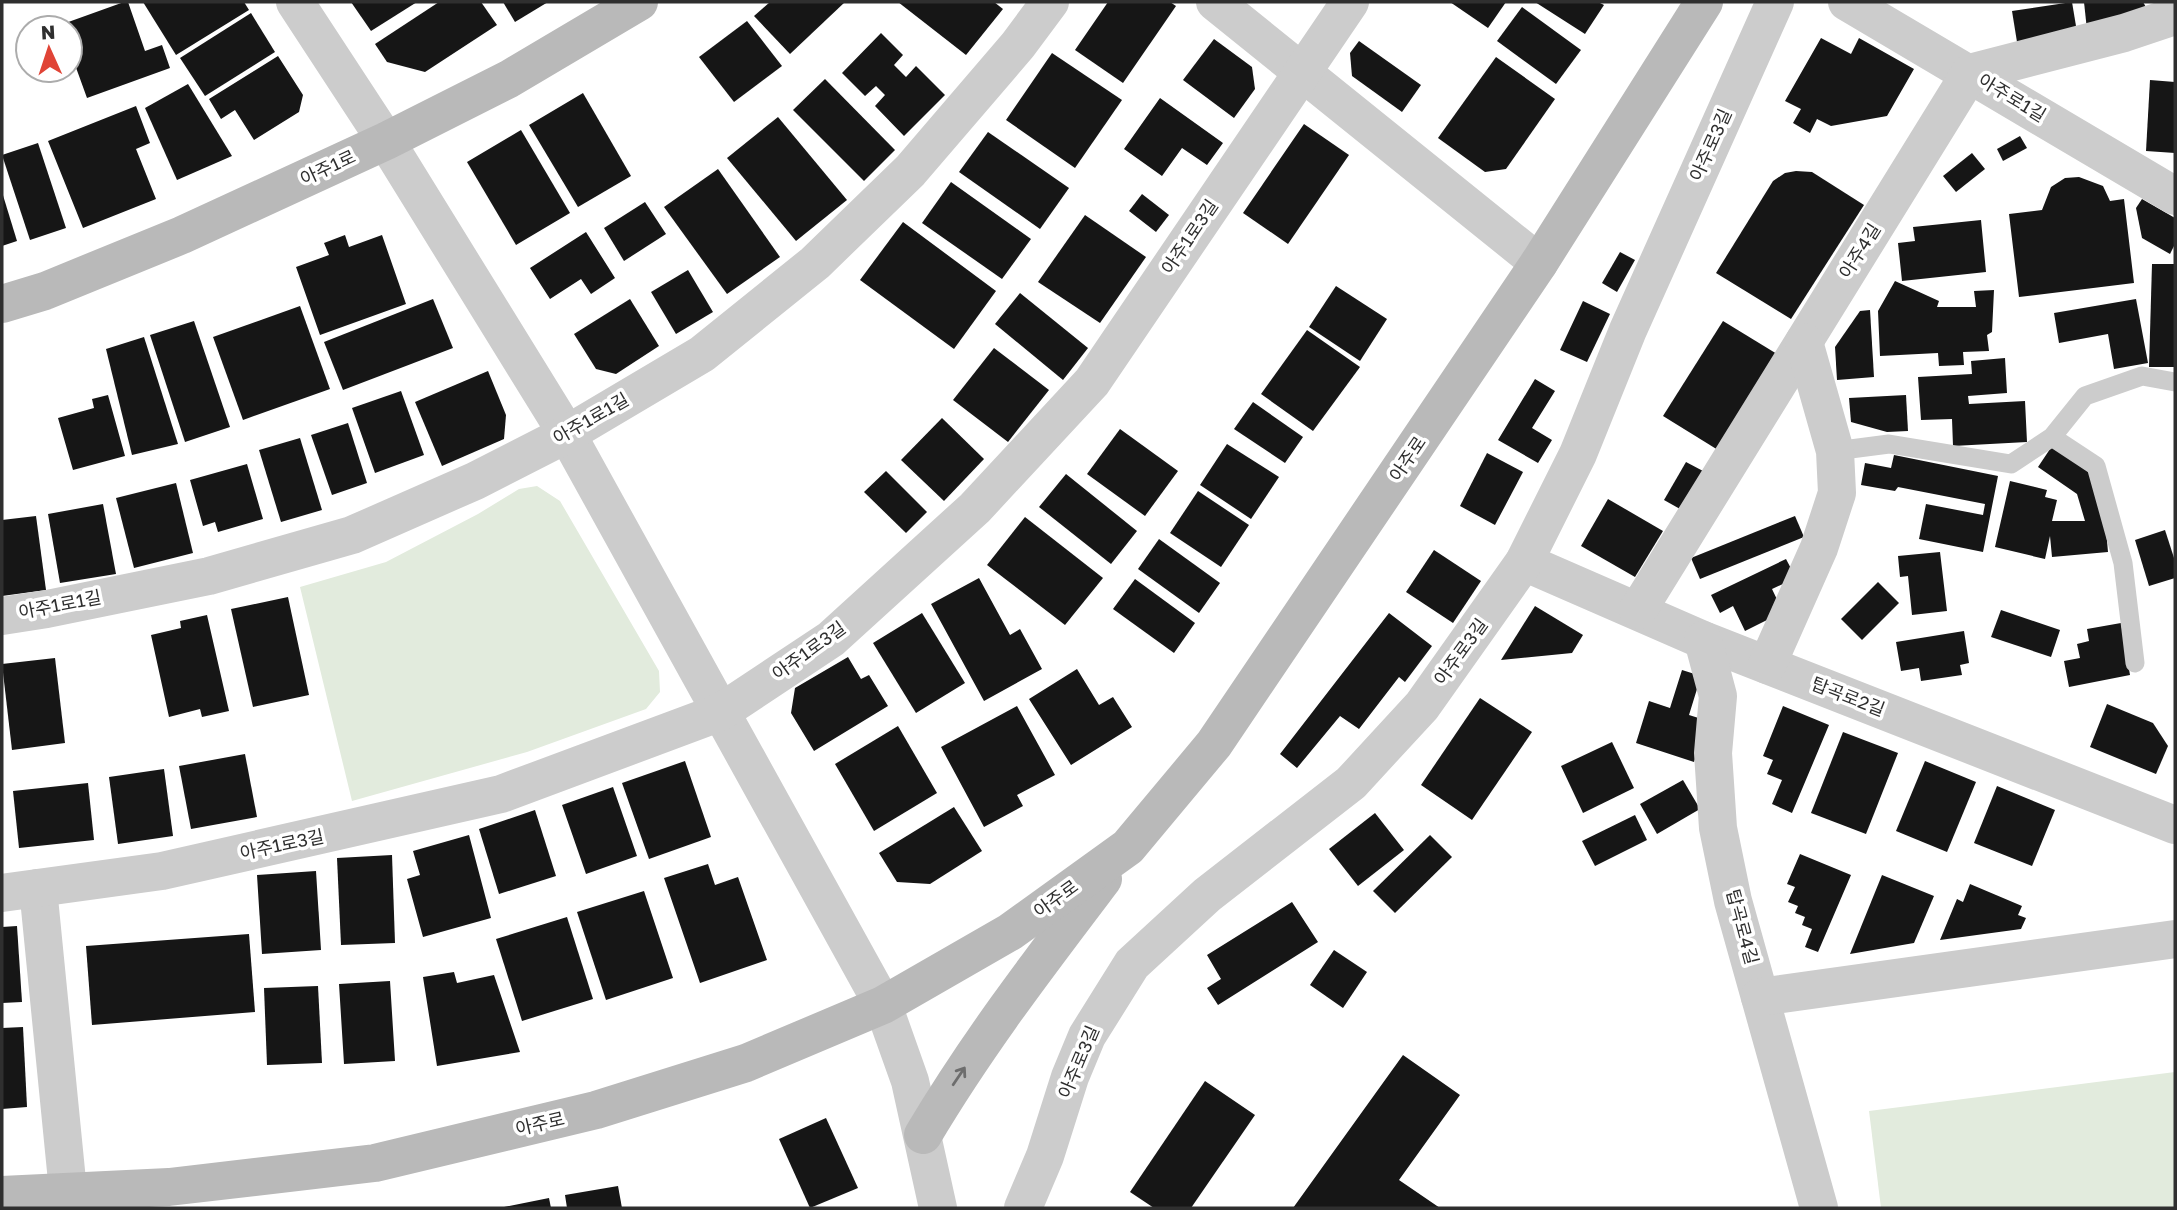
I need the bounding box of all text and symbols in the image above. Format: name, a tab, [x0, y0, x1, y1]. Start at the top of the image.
north arrow	[14, 14, 84, 84]
text: N	[40, 20, 56, 43]
street label: 아주로1길	[1975, 68, 2050, 126]
street label: 아주로3길	[1684, 105, 1736, 184]
street label: 아주1로	[296, 145, 359, 189]
street label: 아주1로3길	[1156, 195, 1222, 278]
street label: 아주4길	[1834, 219, 1885, 282]
street label: 아주1로1길	[549, 388, 632, 449]
street label: 아주로	[1384, 432, 1430, 485]
street label: 아주1로1길	[17, 585, 103, 623]
street label: 아주로3길	[1429, 614, 1492, 689]
street label: 아주1로3길	[767, 616, 849, 684]
street label: 탑곡로2길	[1809, 672, 1888, 720]
street label: 아주1로3길	[238, 824, 326, 864]
street label: 아주로	[1029, 875, 1082, 922]
street label: 탑곡로4길	[1722, 887, 1764, 967]
street label: 아주로3길	[1053, 1022, 1103, 1101]
one-way arrow	[951, 1067, 966, 1086]
street label: 아주로	[513, 1107, 566, 1139]

